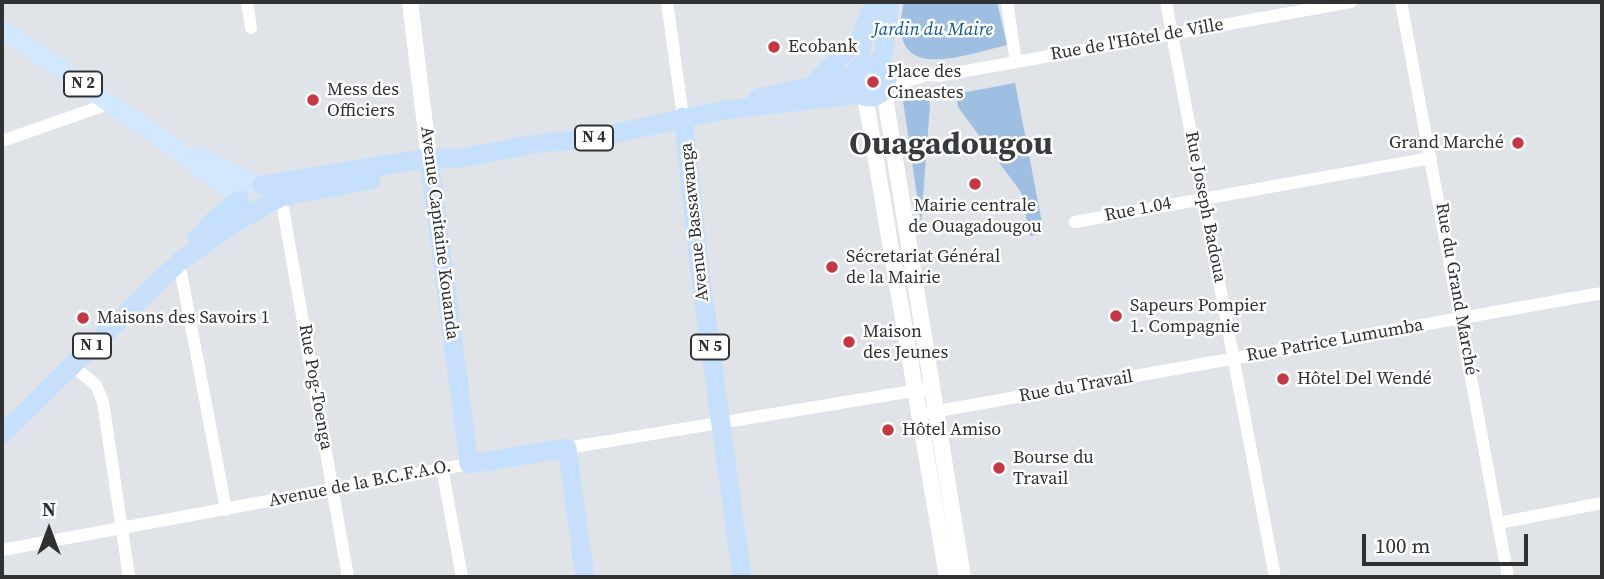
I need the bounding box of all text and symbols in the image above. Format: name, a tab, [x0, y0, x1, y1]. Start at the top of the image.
street label: Rue de l'Hôtel de Ville	[1049, 14, 1225, 66]
park label: Jardin du Maire	[873, 19, 993, 41]
place label: Ecobank	[788, 36, 858, 58]
marker: Ecobank	[766, 39, 782, 55]
place label: Place des Cineastes	[887, 61, 963, 104]
road number: N 2	[64, 72, 102, 96]
marker: Place des Cineastes	[865, 74, 881, 90]
place label: Mess des Officiers	[327, 79, 399, 122]
marker: Mess des Officiers	[305, 92, 321, 108]
street label: Avenue Capitaine Kouanda	[415, 125, 463, 341]
road number: N 4	[575, 126, 613, 150]
district label: Ouagadougou	[849, 127, 1053, 165]
street label: Rue Joseph Badoua	[1180, 130, 1230, 284]
place label: Grand Marché	[1389, 132, 1504, 154]
marker: Grand Marché	[1510, 135, 1526, 151]
street label: Avenue Bassawanga	[676, 141, 714, 303]
marker: Mairie centrale de Ouagadougou	[967, 176, 983, 192]
street label: Rue 1.04	[1103, 193, 1173, 227]
place label: Mairie centrale de Ouagadougou	[908, 195, 1042, 238]
street label: Rue du Grand Marché	[1430, 201, 1482, 377]
place label: Sécretariat Général de la Mairie	[846, 246, 1000, 288]
marker: Sécretariat Général de la Mairie	[824, 259, 840, 275]
place label: Sapeurs Pompier 1. Compagnie	[1130, 295, 1266, 338]
place label: Maisons des Savoirs 1	[97, 307, 270, 329]
marker: Sapeurs Pompier 1. Compagnie	[1108, 308, 1124, 324]
marker: Maisons des Savoirs 1	[75, 310, 91, 326]
street label: Rue Patrice Lumumba	[1245, 315, 1425, 367]
place label: Maison des Jeunes	[863, 321, 948, 364]
street label: Rue Pog-Toenga	[293, 322, 337, 452]
road number: N 1	[73, 334, 111, 358]
road number: N 5	[691, 334, 729, 360]
marker: Maison des Jeunes	[841, 334, 857, 350]
street label: Rue du Travail	[1017, 366, 1135, 408]
place label: Hôtel Del Wendé	[1297, 368, 1432, 390]
marker: Hôtel Del Wendé	[1275, 371, 1291, 387]
place label: Hôtel Amiso	[902, 419, 1001, 441]
marker: Hôtel Amiso	[880, 422, 896, 438]
place label: Bourse du Travail	[1013, 447, 1094, 490]
street label: Avenue de la B.C.F.A.O.	[267, 456, 453, 512]
marker: Bourse du Travail	[991, 460, 1007, 476]
north arrow	[14, 495, 84, 565]
text: N	[42, 496, 56, 522]
scale bar	[1366, 520, 1532, 564]
text: 100 m	[1375, 531, 1430, 560]

